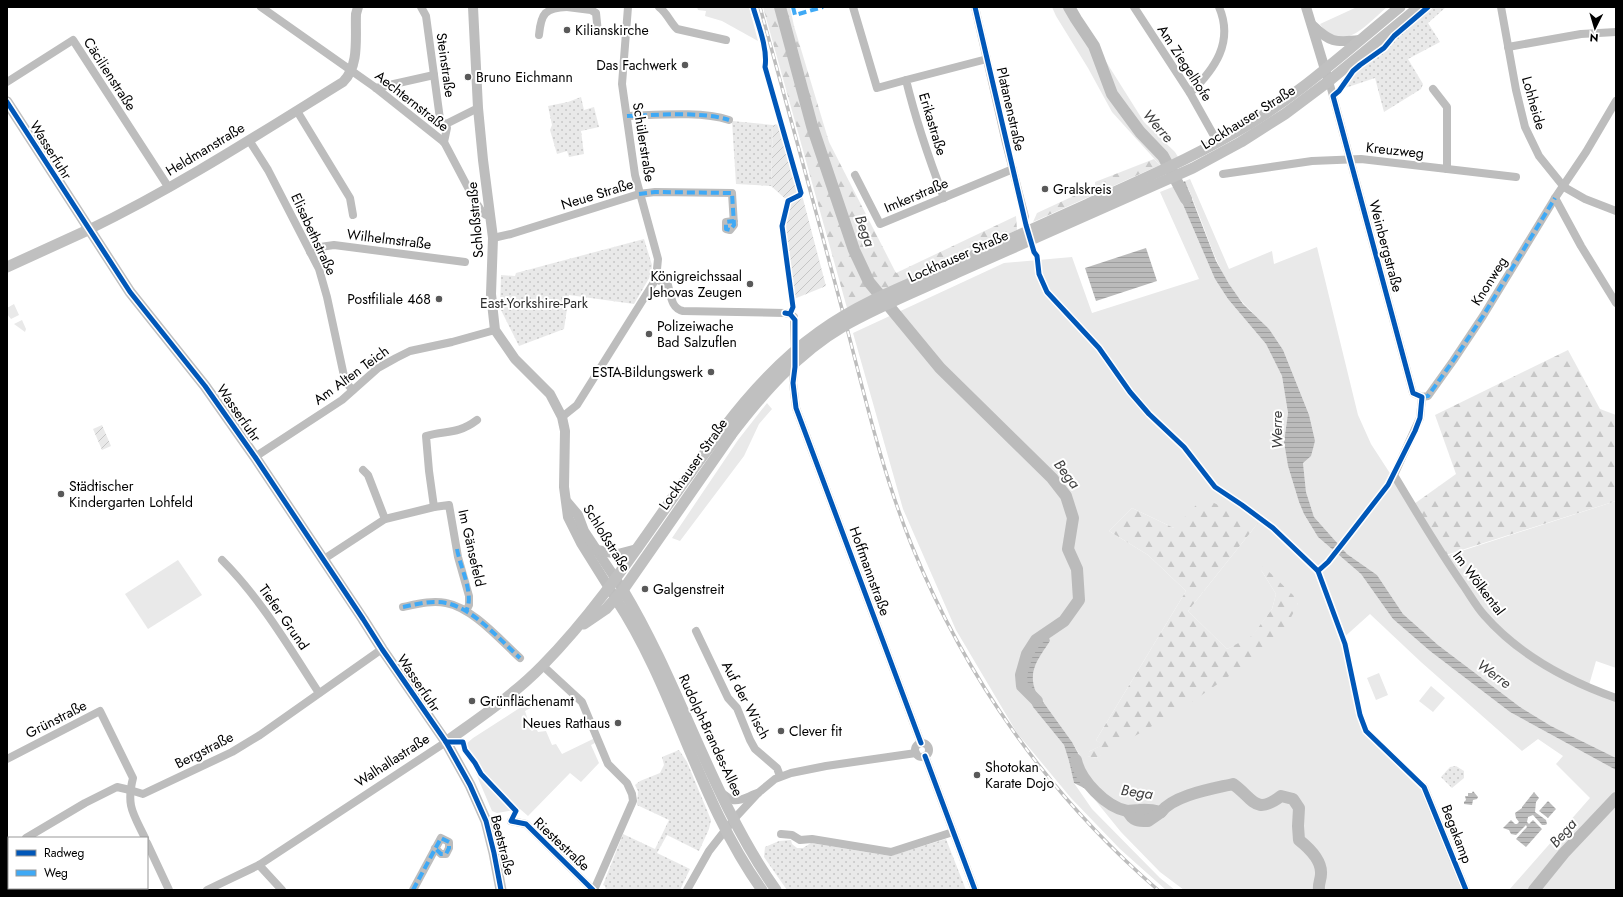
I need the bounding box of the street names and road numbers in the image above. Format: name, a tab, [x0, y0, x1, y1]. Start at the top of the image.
street label: Am Ziegelhofe	[1153, 21, 1217, 105]
street label: Steinstraße	[432, 31, 460, 99]
street label: Cäcilienstraße	[79, 33, 141, 115]
street label: Platanenstraße	[992, 65, 1030, 153]
street label: Aechternstraße	[371, 66, 453, 136]
street label: Lohheide	[1517, 74, 1551, 132]
street label: Lockhauser Straße	[1197, 80, 1299, 154]
street label: Erikastraße	[914, 90, 952, 158]
street label: Schülerstraße	[628, 101, 660, 183]
street label: Wasserfuhr	[25, 117, 77, 183]
street label: Heldmanstraße	[162, 117, 248, 181]
street label: Kreuzweg	[1365, 137, 1425, 163]
street label: Imkerstraße	[881, 173, 951, 217]
street label: Neue Straße	[558, 174, 636, 214]
street label: Schloßstraße	[462, 181, 488, 259]
street label: Elisabethstraße	[286, 190, 342, 278]
street label: Weinbergstraße	[1364, 198, 1408, 294]
street label: Wilhelmstraße	[346, 224, 432, 254]
street label: Lockhauser Straße	[905, 225, 1011, 287]
street label: Knonweg	[1466, 253, 1512, 309]
street label: Am Alten Teich	[309, 341, 393, 409]
street label: Wasserfuhr	[212, 380, 266, 446]
street label: Lockhauser Straße	[654, 414, 732, 514]
street label: Schloßstraße	[578, 500, 636, 576]
street label: Im Gänsefeld	[453, 507, 491, 589]
street label: Hoffmannstraße	[845, 524, 895, 618]
street label: Im Wölkental	[1448, 547, 1510, 619]
street label: Tiefer Grund	[254, 580, 314, 654]
street label: Wasserfuhr	[392, 650, 446, 716]
street label: Auf der Wisch	[717, 657, 775, 743]
street label: Rudolph-Brandes-Allee	[674, 671, 748, 799]
street label: Grünstraße	[22, 695, 90, 743]
street label: Bergstraße	[171, 727, 237, 773]
street label: Walhallastraße	[351, 728, 433, 792]
street label: Begakamp	[1437, 802, 1477, 866]
street label: Beetstraße	[486, 813, 520, 877]
street label: Riestestraße	[529, 813, 595, 875]

